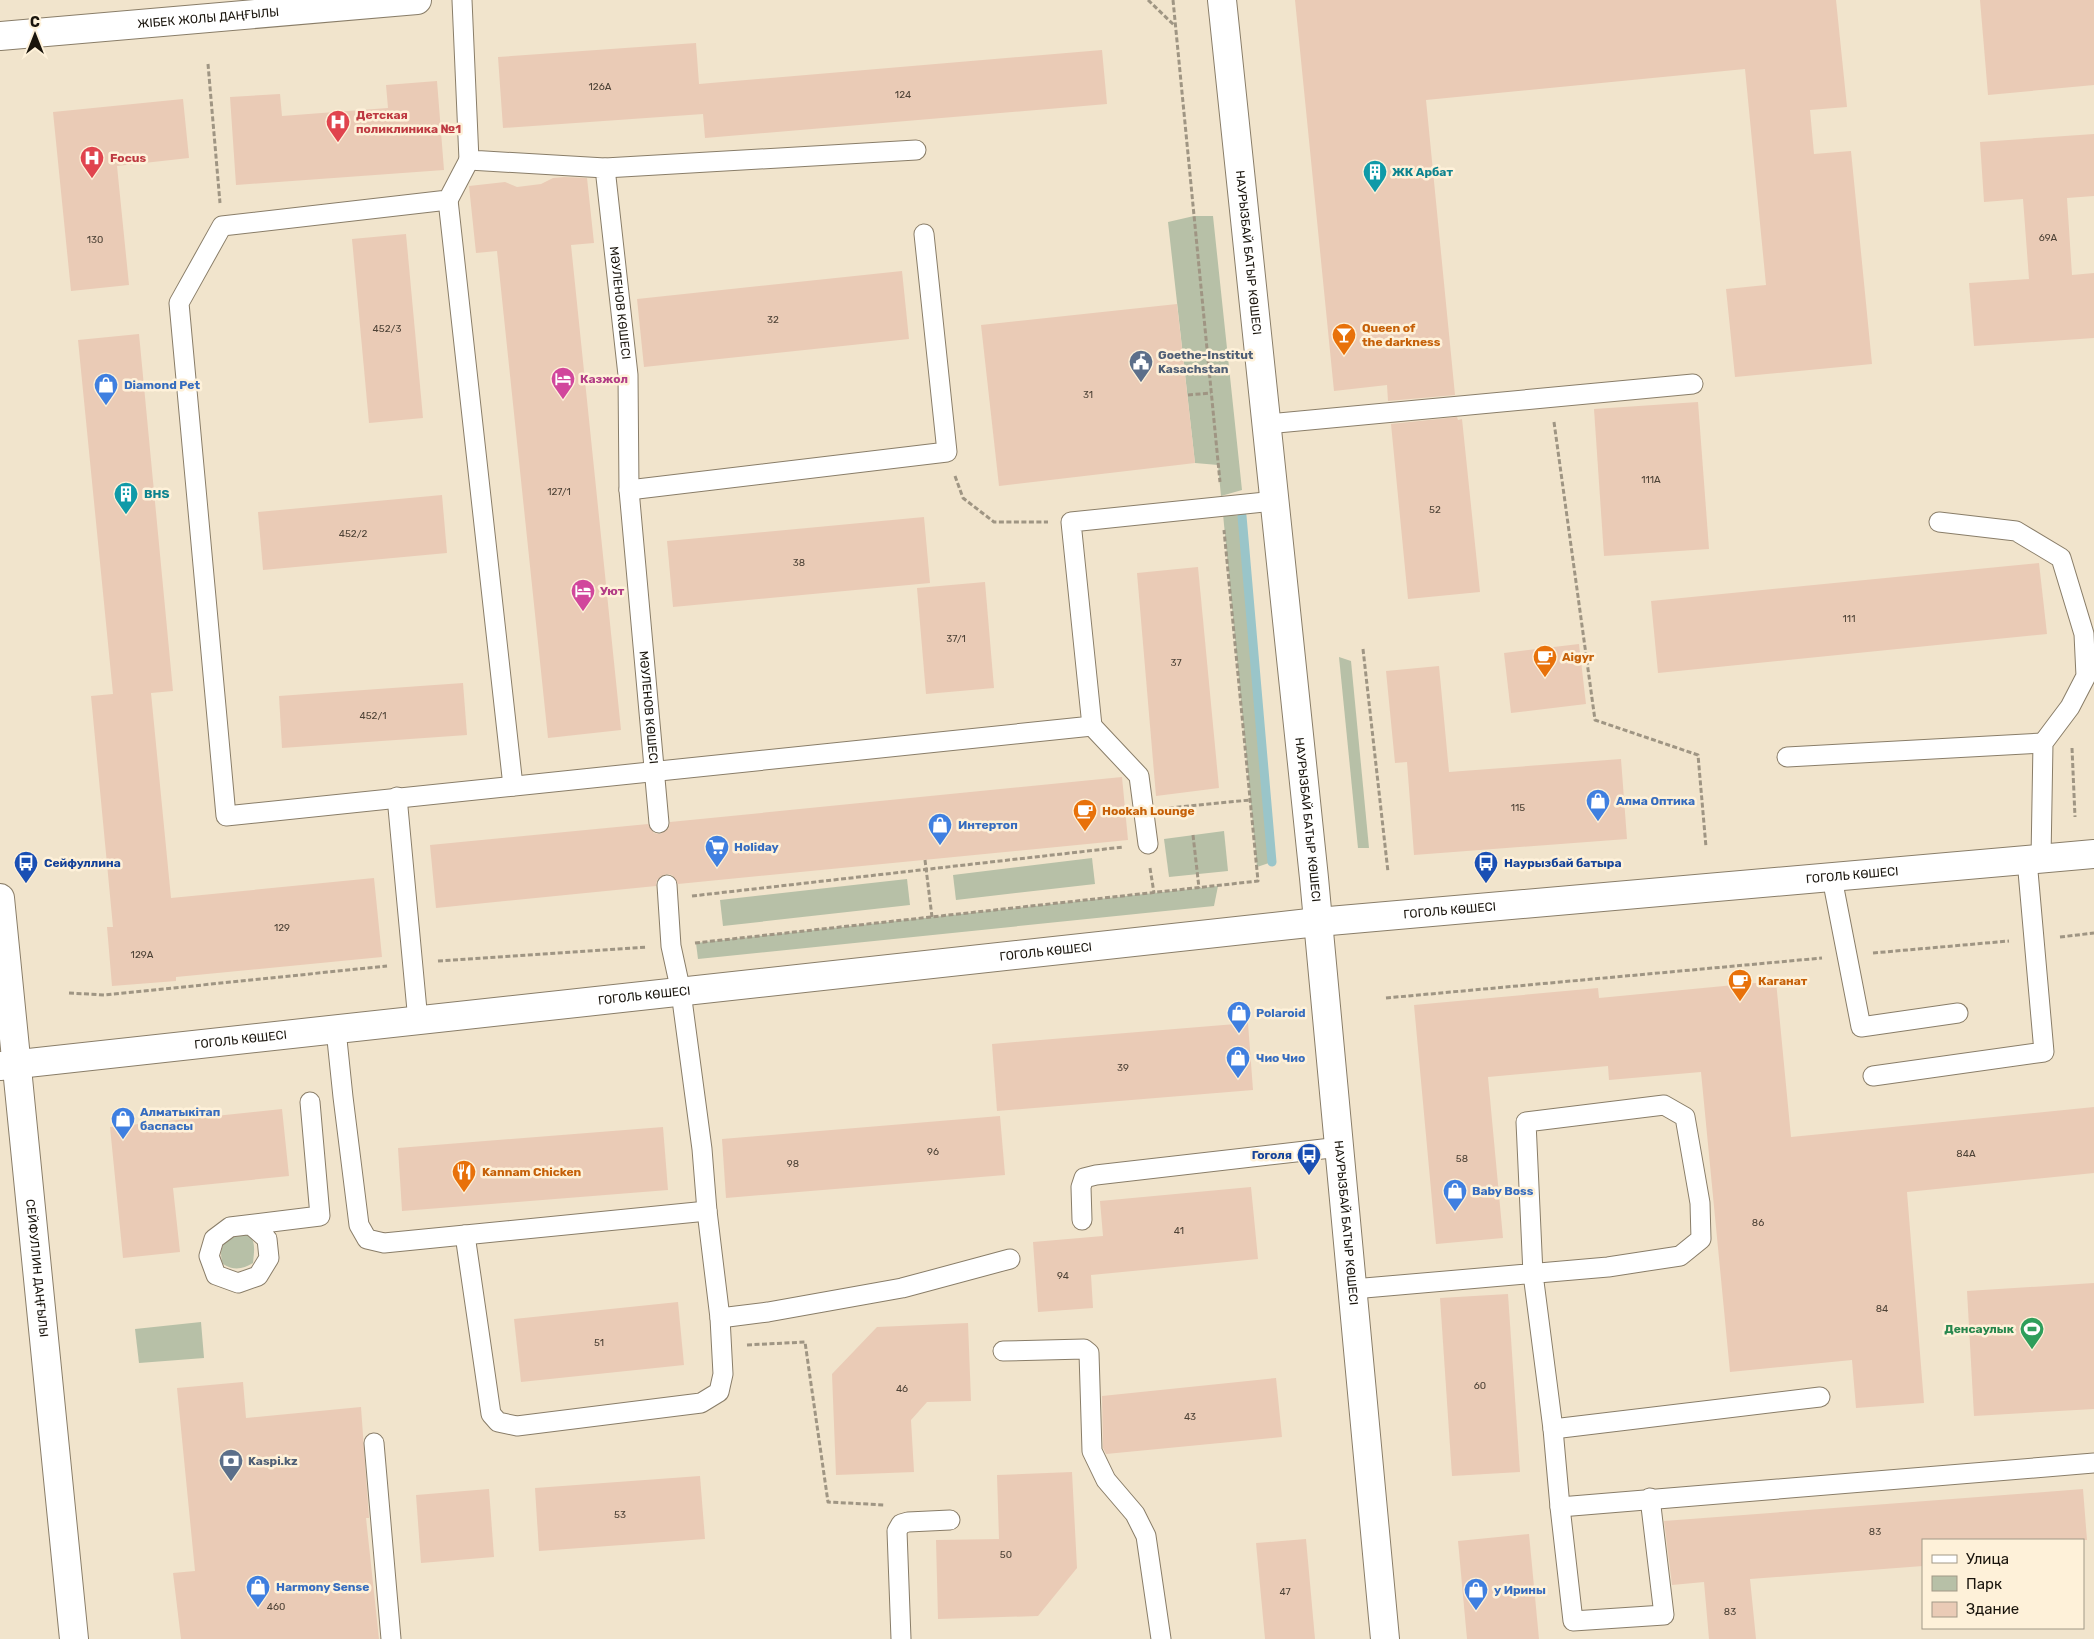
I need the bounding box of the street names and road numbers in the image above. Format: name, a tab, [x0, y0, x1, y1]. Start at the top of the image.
street label: ЖІБЕК ЖОЛЫ ДАҢҒЫЛЫ	[137, 5, 280, 31]
street label: НАУРЫЗБАЙ БАТЫР КӨШЕСІ	[1233, 170, 1264, 336]
street label: МӘУЛЕНОВ КӨШЕСІ	[607, 246, 633, 360]
street label: МӘУЛЕНОВ КӨШЕСІ	[637, 650, 661, 765]
street label: НАУРЫЗБАЙ БАТЫР КӨШЕСІ	[1292, 737, 1323, 902]
street label: ГОГОЛЬ КӨШЕСІ	[1805, 864, 1899, 886]
street label: ГОГОЛЬ КӨШЕСІ	[1403, 899, 1497, 921]
street label: ГОГОЛЬ КӨШЕСІ	[999, 940, 1093, 964]
street label: ГОГОЛЬ КӨШЕСІ	[597, 984, 691, 1008]
street label: ГОГОЛЬ КӨШЕСІ	[194, 1028, 287, 1052]
street label: НАУРЫЗБАЙ БАТЫР КӨШЕСІ	[1332, 1140, 1361, 1306]
street label: СЕЙФУЛЛИН ДАҢҒЫЛЫ	[23, 1198, 51, 1338]

